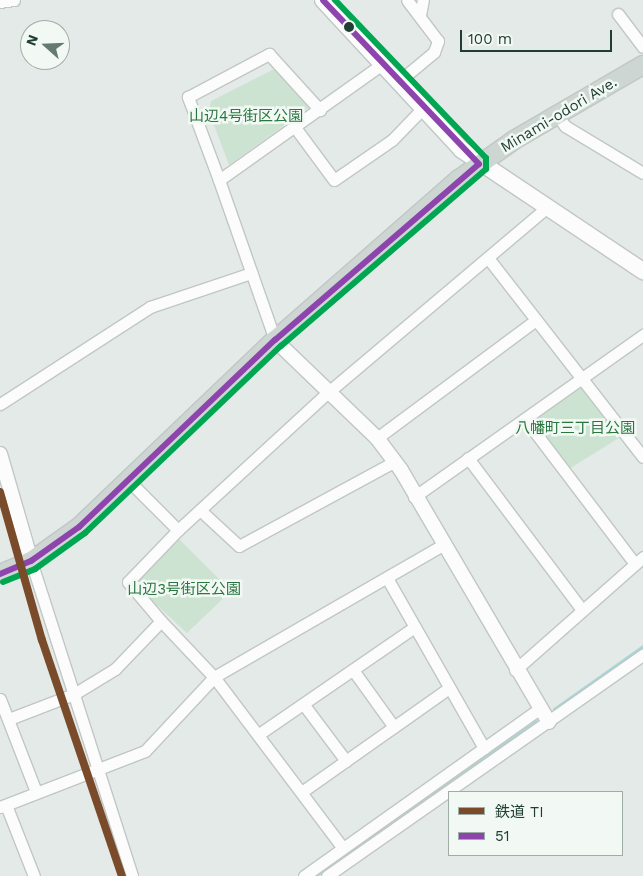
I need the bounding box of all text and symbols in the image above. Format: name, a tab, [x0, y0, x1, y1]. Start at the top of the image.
north arrow	[20, 20, 70, 70]
scale bar	[463, 20, 616, 52]
unlabelled marker	[344, 22, 354, 32]
text: 100 m	[468, 30, 512, 48]
text: N	[23, 33, 41, 48]
street label: Minami-odori Ave.	[497, 73, 621, 157]
park label: 山辺4号街区公園	[189, 108, 303, 126]
park label: 八幡町三丁目公園	[515, 420, 635, 438]
park label: 山辺3号街区公園	[127, 581, 241, 599]
legend	[448, 791, 623, 856]
text: 鉄道 TI	[495, 803, 544, 821]
text: 51	[495, 827, 510, 845]

